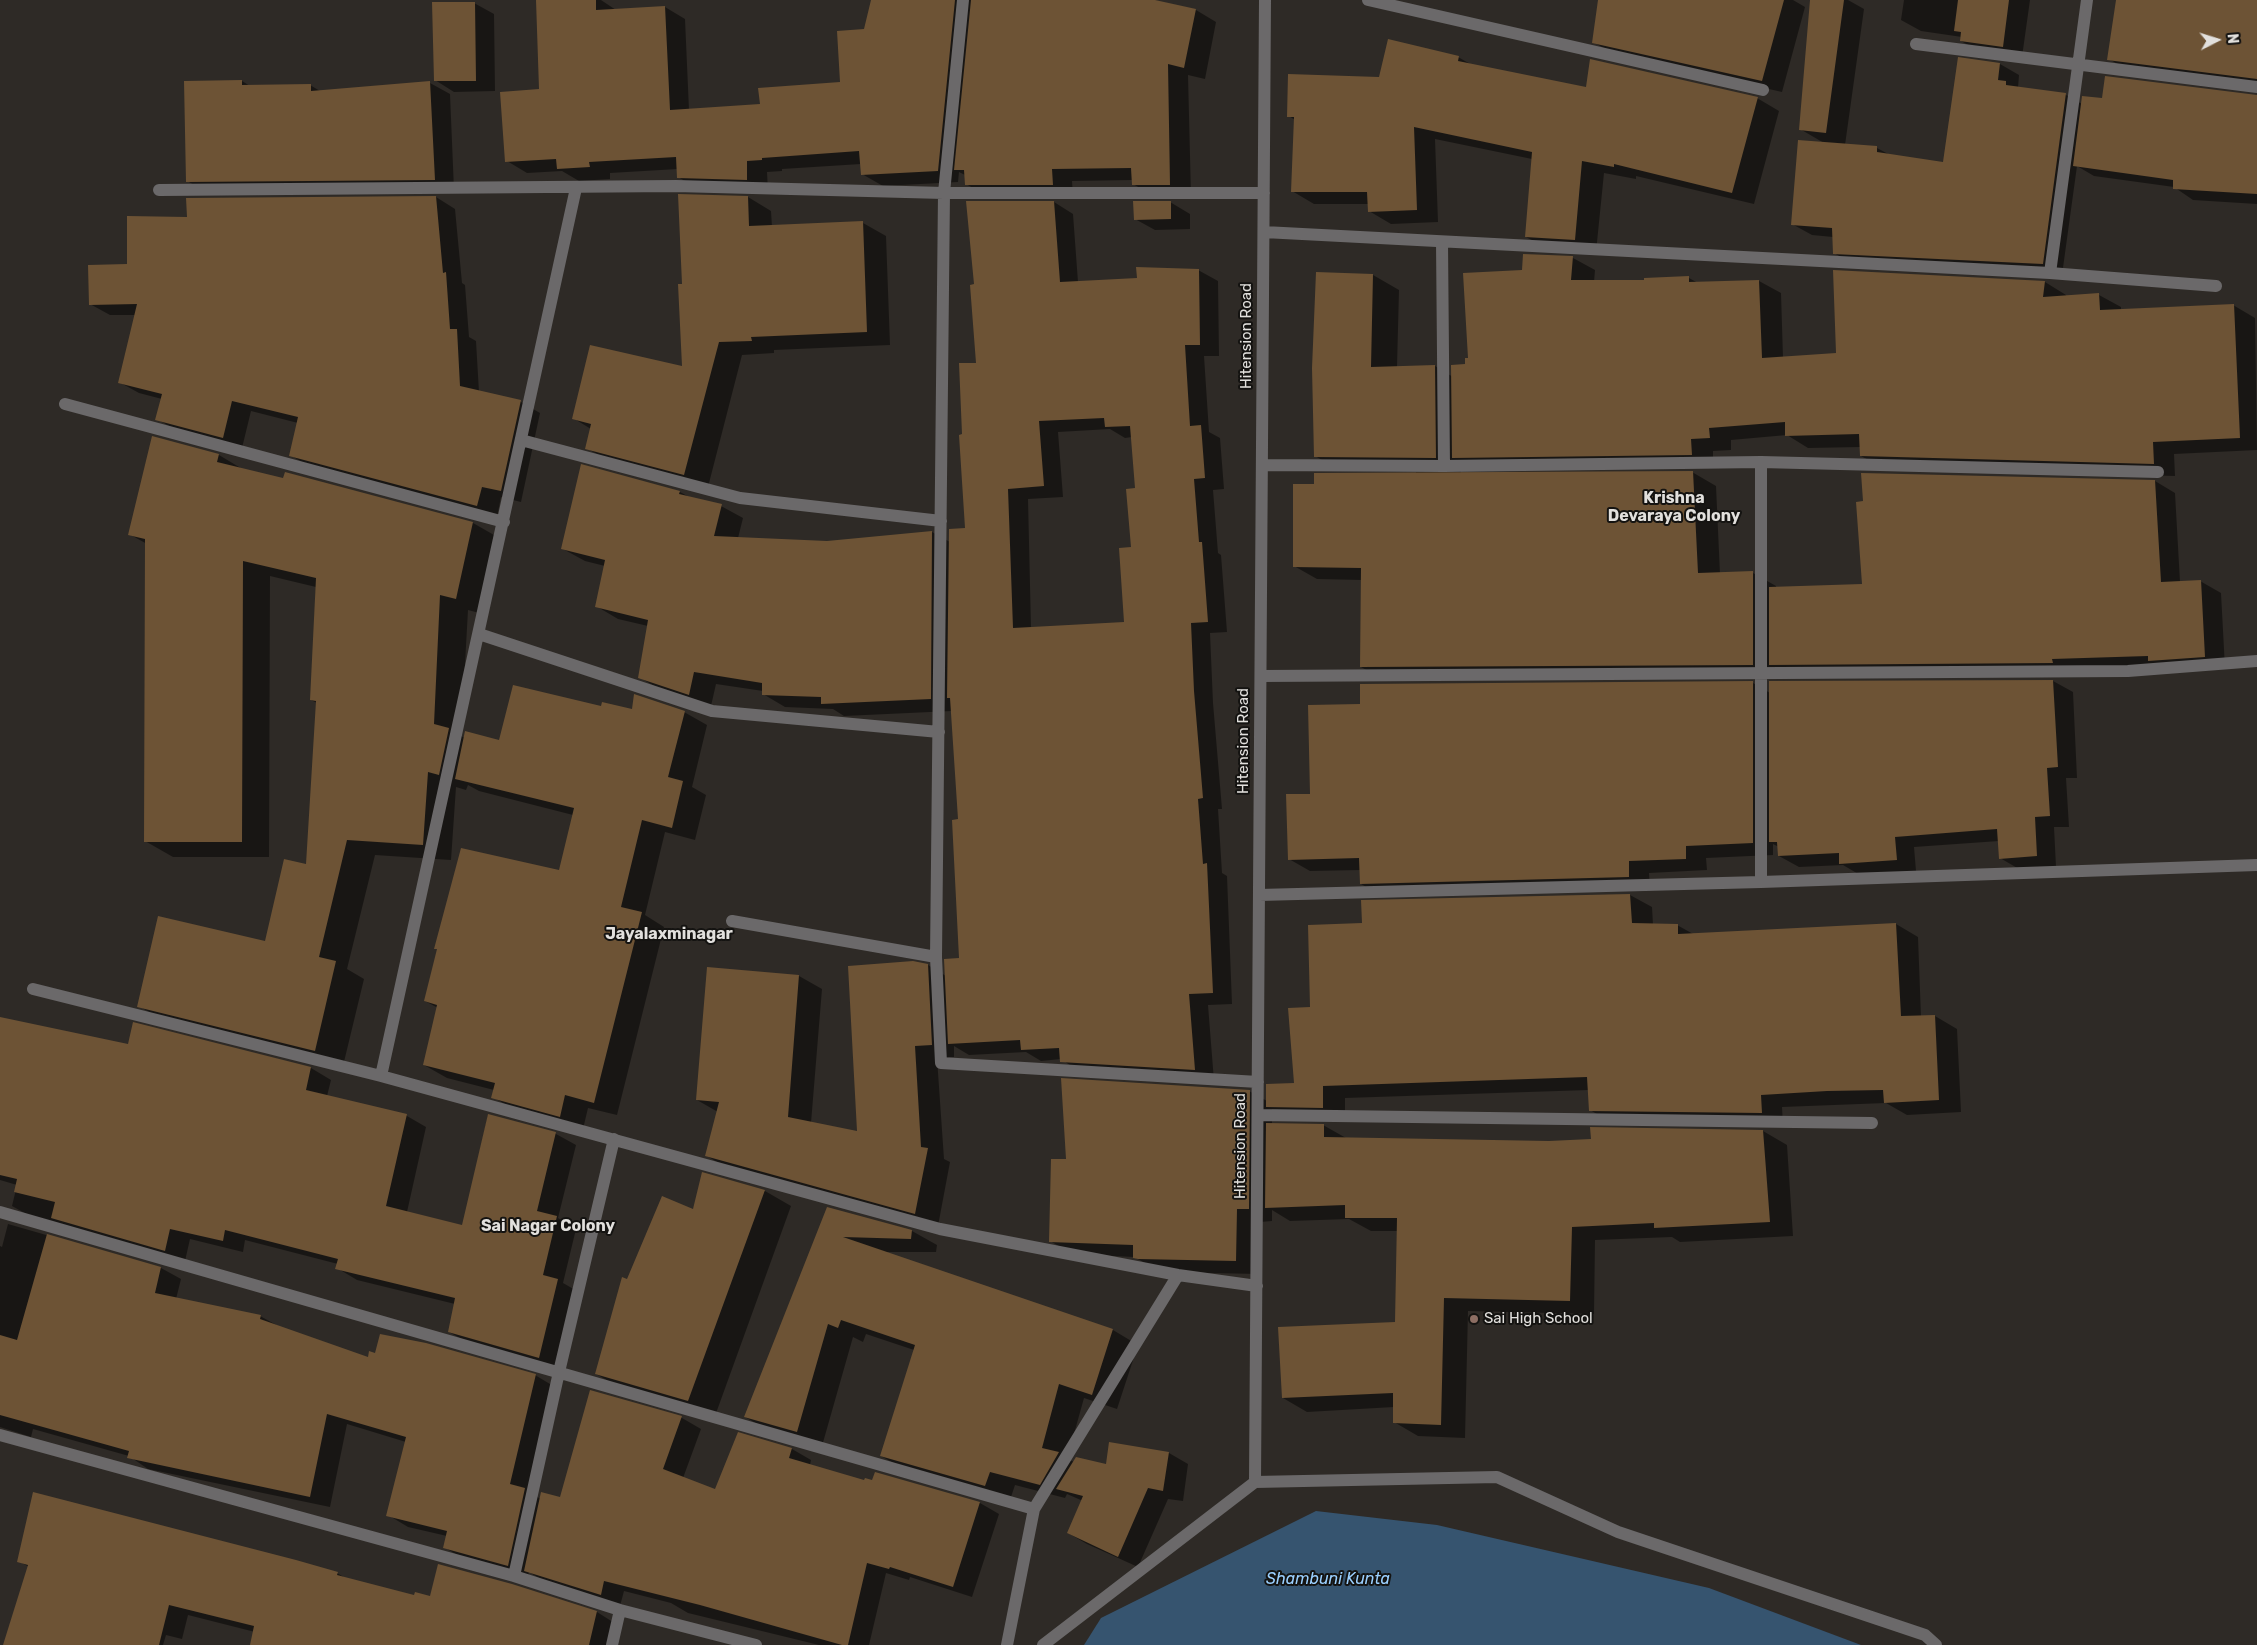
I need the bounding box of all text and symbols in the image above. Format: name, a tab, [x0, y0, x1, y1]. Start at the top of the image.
north arrow	[2192, 15, 2242, 65]
text: N	[2224, 33, 2241, 44]
street label: Hitension Road	[1238, 283, 1256, 389]
district label: Krishna Devaraya Colony	[1608, 488, 1740, 526]
street label: Hitension Road	[1235, 688, 1253, 794]
district label: Jayalaxminagar	[605, 924, 733, 944]
street label: Hitension Road	[1232, 1093, 1250, 1199]
district label: Sai Nagar Colony	[481, 1216, 615, 1236]
place label: Sai High School	[1484, 1310, 1593, 1328]
marker: Sai High School	[1468, 1313, 1480, 1325]
water label: Shambuni Kunta	[1266, 1569, 1390, 1589]

